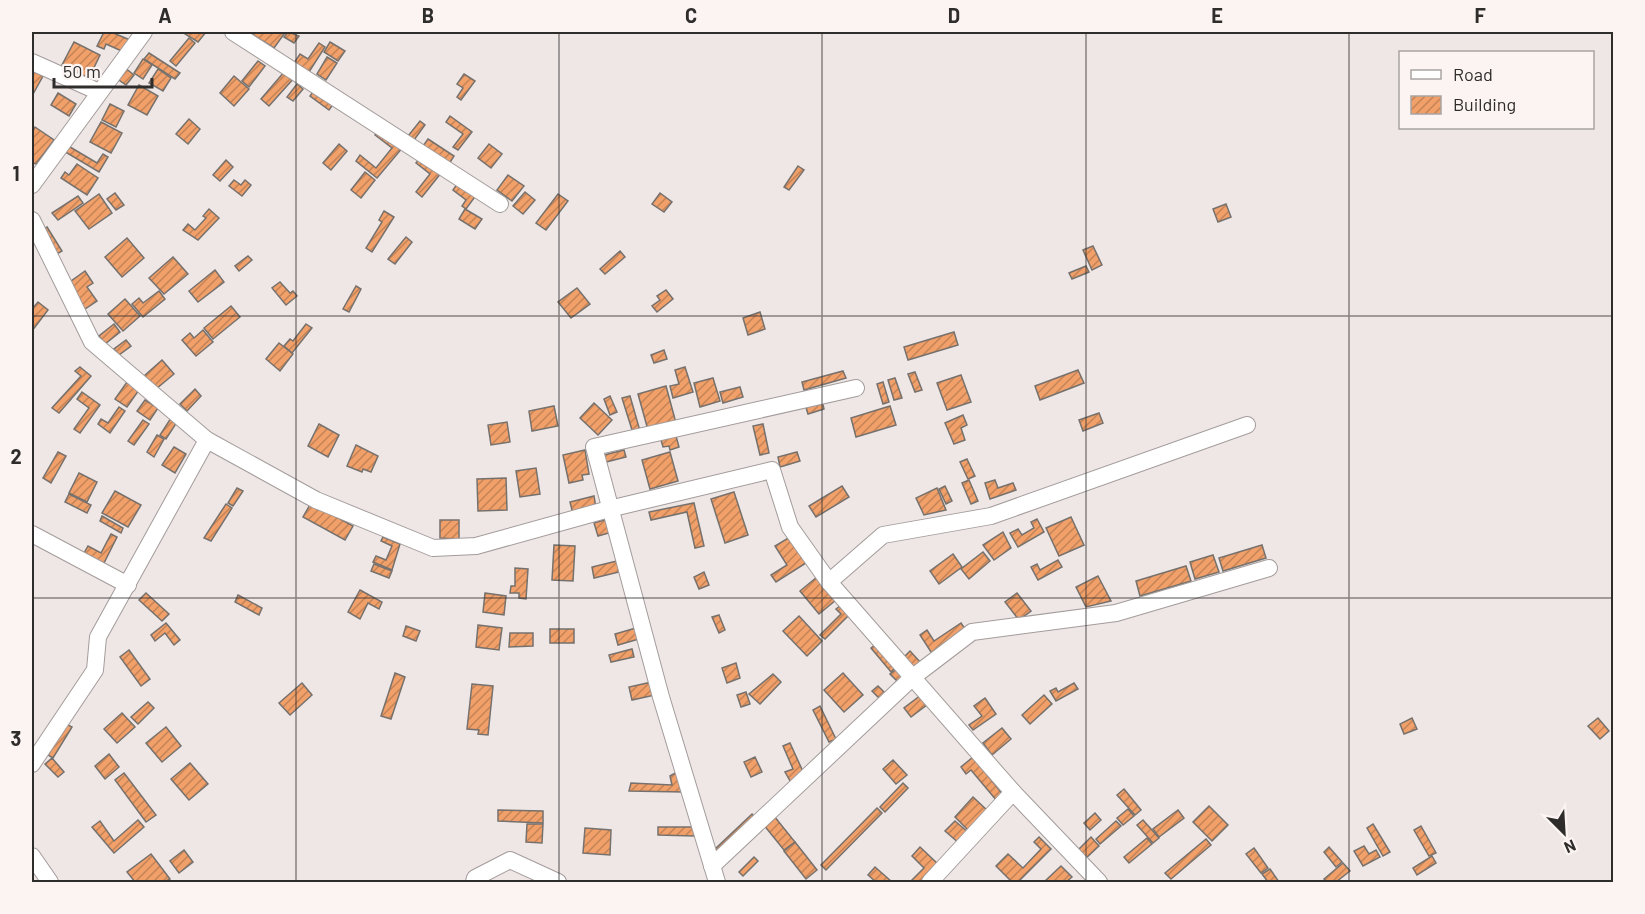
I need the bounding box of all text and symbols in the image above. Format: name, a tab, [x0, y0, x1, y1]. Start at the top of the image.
text: A	[158, 3, 172, 27]
text: B	[422, 3, 434, 27]
text: C	[685, 3, 697, 27]
text: D	[948, 3, 960, 27]
text: E	[1211, 3, 1223, 27]
text: F	[1474, 3, 1486, 27]
scale bar	[54, 51, 152, 89]
legend	[1399, 51, 1594, 129]
text: 50 m	[63, 60, 101, 82]
text: Road	[1453, 63, 1493, 85]
text: Building	[1453, 93, 1516, 115]
text: 1	[12, 161, 20, 185]
text: 2	[10, 444, 22, 468]
text: 3	[11, 726, 21, 750]
north arrow	[1534, 803, 1594, 863]
text: N	[1562, 836, 1579, 858]

